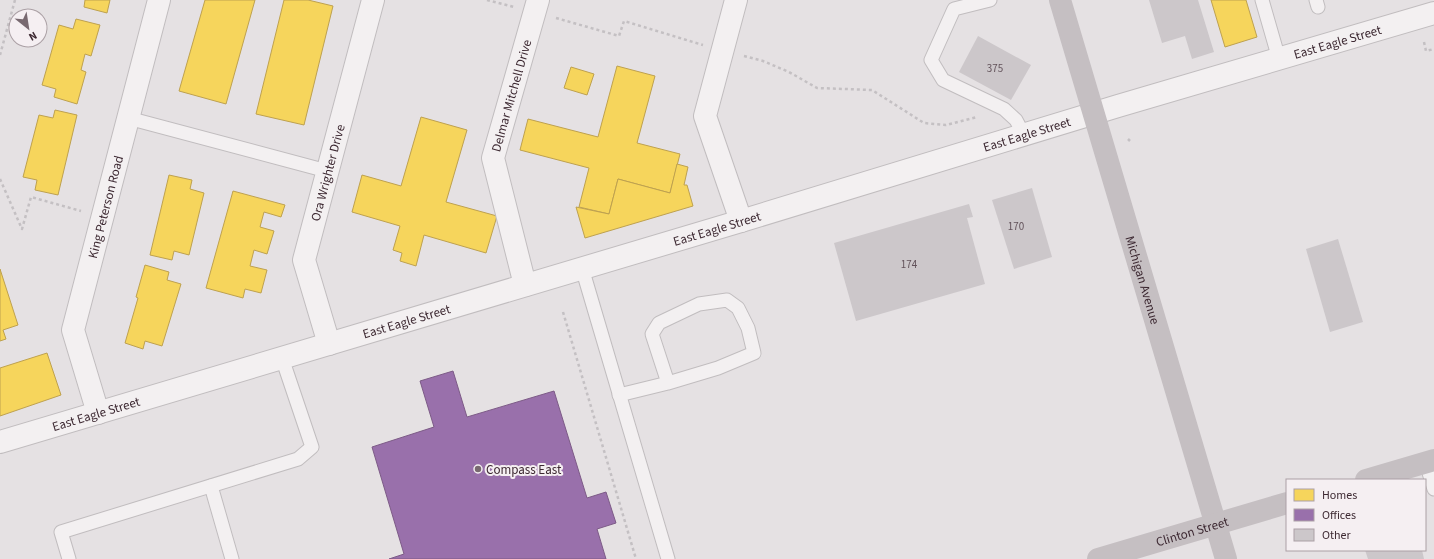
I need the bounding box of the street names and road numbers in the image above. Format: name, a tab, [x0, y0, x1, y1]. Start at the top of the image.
street label: East Eagle Street	[1292, 21, 1384, 64]
street label: Delmar Mitchell Drive	[487, 37, 536, 154]
street label: East Eagle Street	[981, 113, 1074, 157]
street label: Ora Wrighter Drive	[307, 122, 350, 223]
street label: King Peterson Road	[84, 154, 128, 260]
street label: East Eagle Street	[671, 207, 764, 251]
street label: Michigan Avenue	[1120, 234, 1164, 327]
street label: East Eagle Street	[361, 300, 453, 343]
street label: East Eagle Street	[50, 393, 143, 436]
street label: Clinton Street	[1154, 513, 1231, 551]

